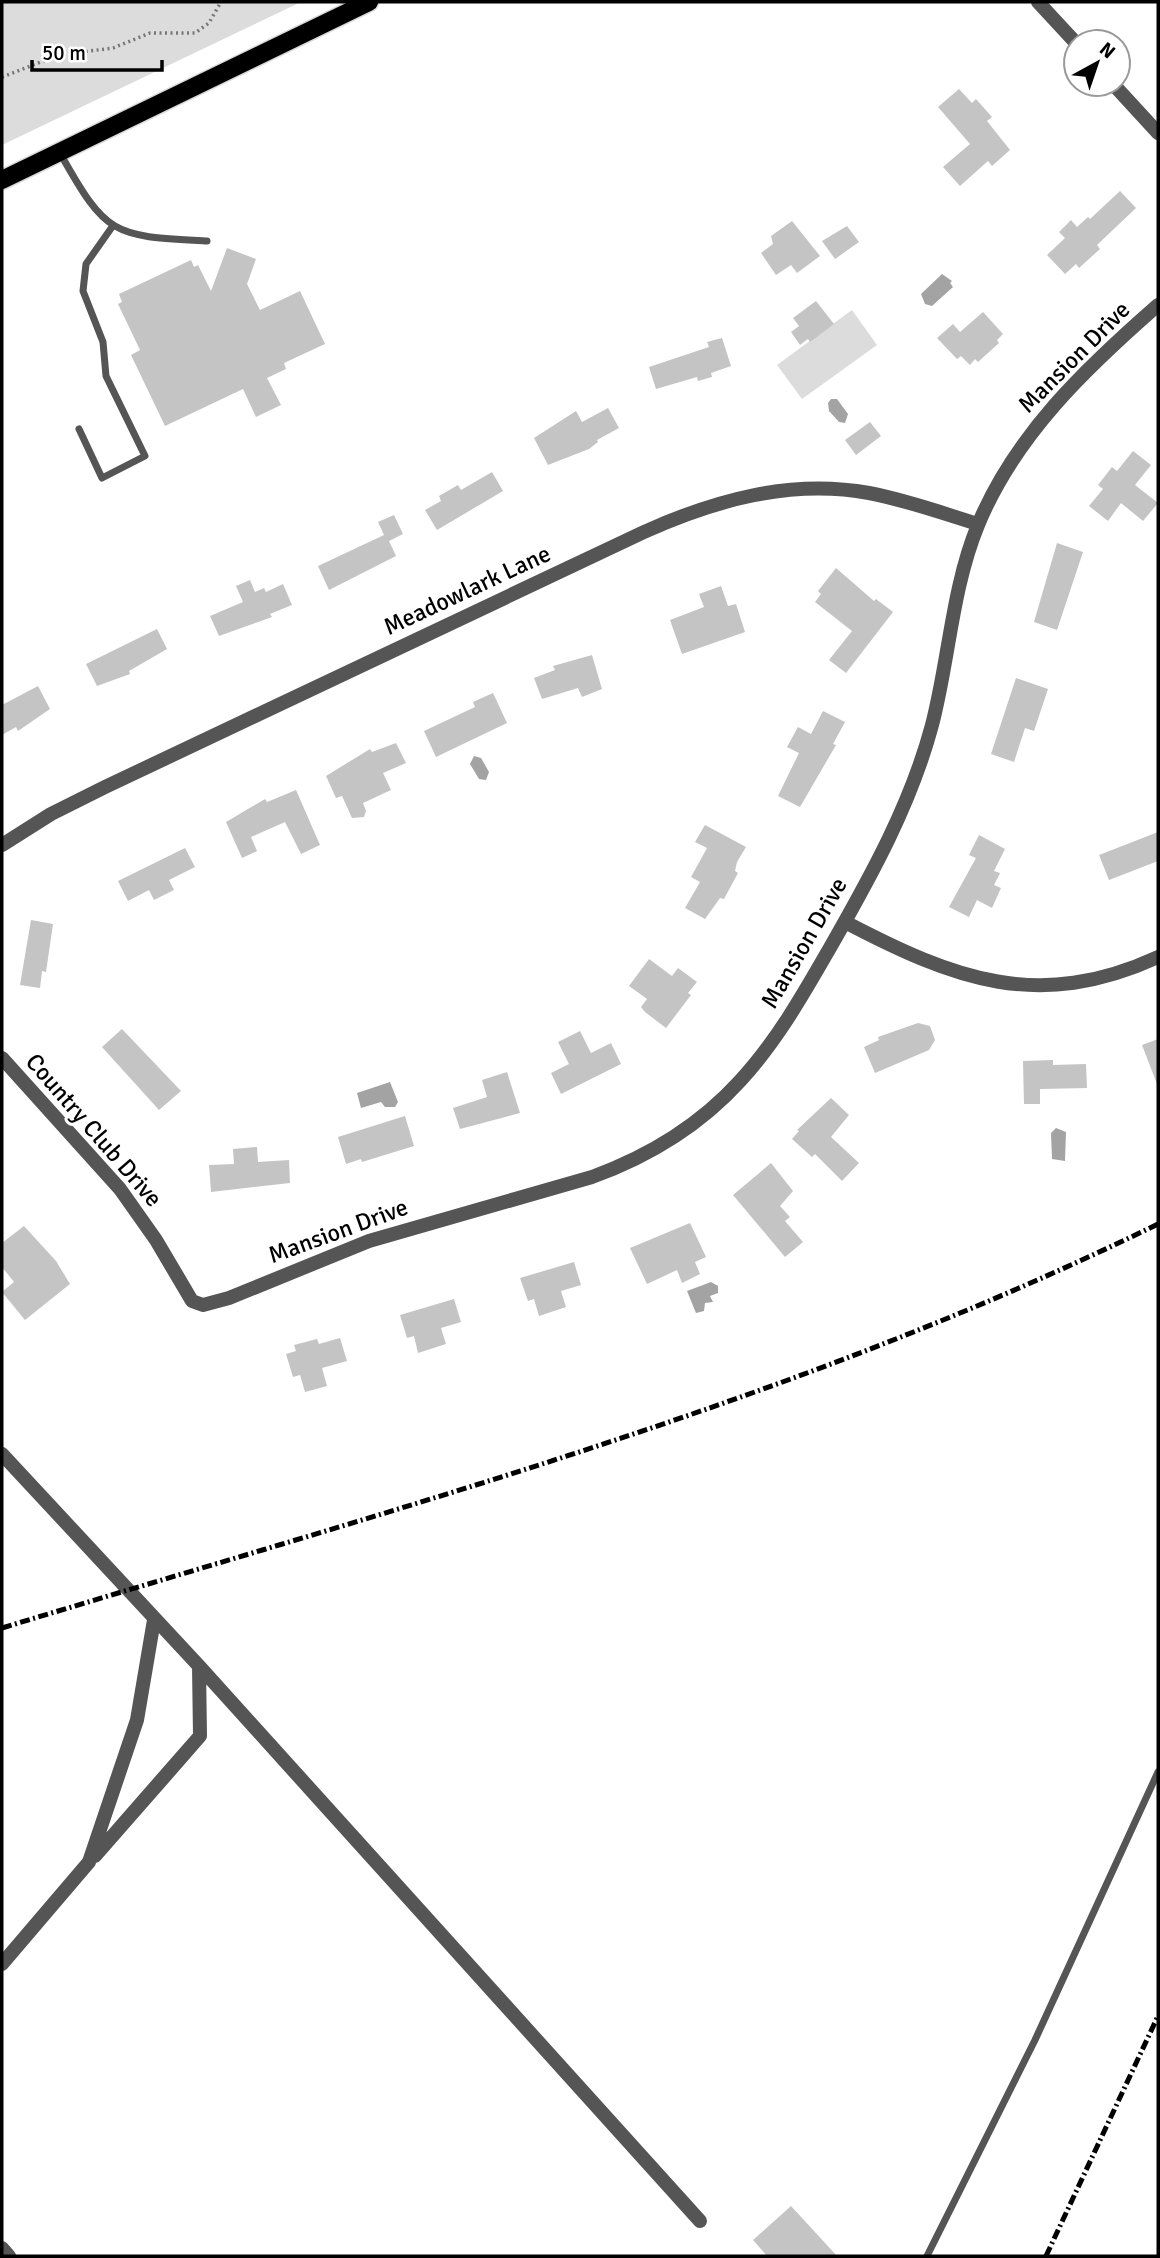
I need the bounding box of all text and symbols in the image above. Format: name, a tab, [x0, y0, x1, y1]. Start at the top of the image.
scale bar	[32, 28, 161, 72]
north arrow	[1062, 28, 1132, 98]
text: N	[1095, 37, 1120, 64]
text: 50 m	[42, 40, 86, 66]
street label: Mansion Drive	[1012, 295, 1136, 419]
street label: Meadowlark Lane	[379, 538, 555, 642]
street label: Mansion Drive	[754, 872, 854, 1014]
street label: Country Club Drive	[19, 1047, 169, 1213]
street label: Mansion Drive	[264, 1192, 412, 1270]

